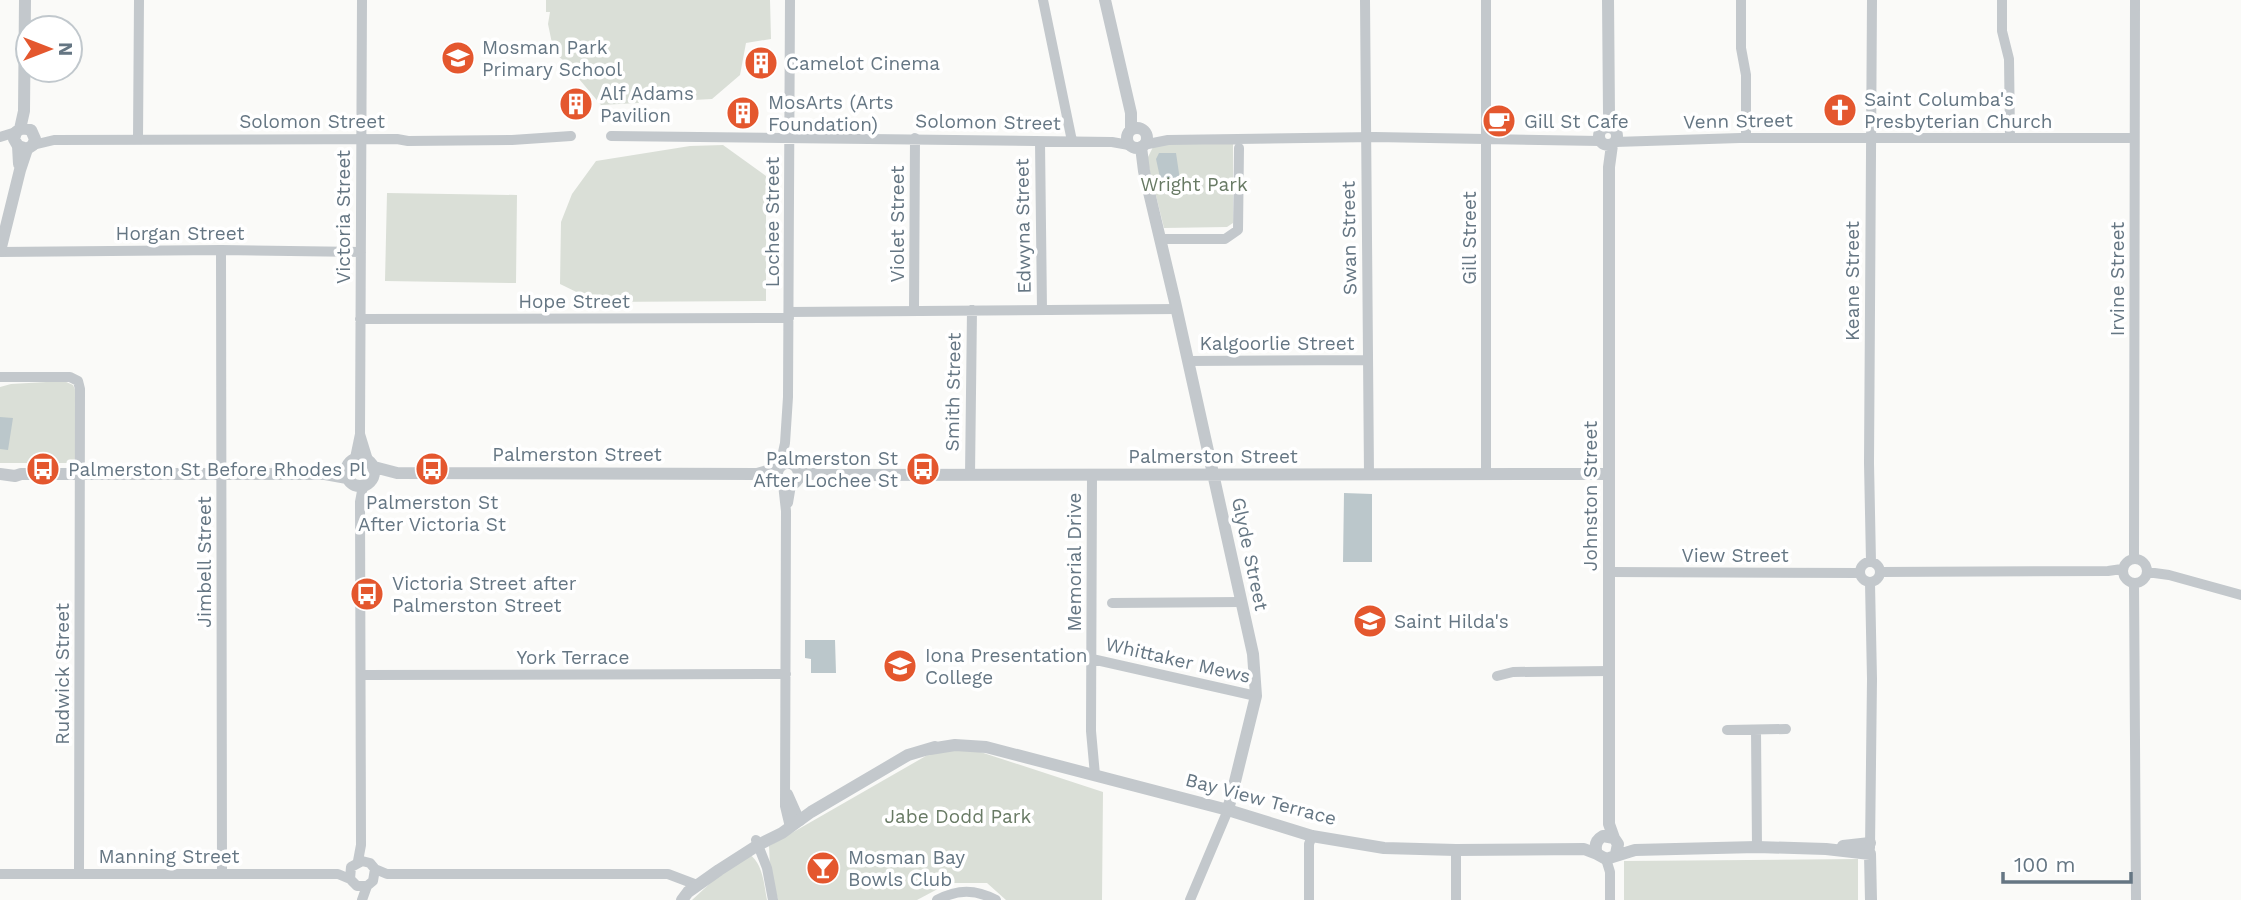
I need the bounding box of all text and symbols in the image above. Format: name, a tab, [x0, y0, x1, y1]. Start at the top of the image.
north arrow	[14, 14, 84, 84]
place label: Mosman Park Primary School	[482, 36, 622, 81]
school or university icon: Mosman Park Primary School	[439, 39, 477, 77]
text: N	[54, 42, 77, 56]
building icon: Camelot Cinema	[742, 44, 780, 82]
place label: Camelot Cinema	[786, 52, 940, 75]
place label: Alf Adams Pavilion	[600, 82, 694, 127]
building icon: Alf Adams Pavilion	[557, 85, 595, 123]
place label: Saint Columba's Presbyterian Church	[1864, 88, 2053, 133]
place label: MosArts (Arts Foundation)	[768, 91, 893, 136]
church icon: Saint Columba's Presbyterian Church	[1821, 91, 1859, 129]
building icon: MosArts (Arts Foundation)	[724, 94, 762, 132]
cafe icon: Gill St Cafe	[1480, 102, 1518, 140]
street label: Solomon Street	[915, 109, 1061, 135]
street label: Venn Street	[1683, 109, 1793, 133]
street label: Solomon Street	[239, 110, 385, 133]
place label: Gill St Cafe	[1524, 110, 1629, 133]
street label: Victoria Street	[332, 150, 355, 284]
street label: Lochee Street	[761, 157, 784, 287]
street label: Edwyna Street	[1010, 158, 1036, 294]
street label: Violet Street	[886, 166, 909, 282]
park label: Wright Park	[1140, 173, 1248, 196]
street label: Swan Street	[1337, 181, 1361, 295]
street label: Gill Street	[1458, 191, 1481, 285]
street label: Keane Street	[1841, 221, 1864, 341]
street label: Horgan Street	[116, 222, 244, 245]
street label: Irvine Street	[2106, 222, 2129, 336]
street label: Hope Street	[518, 290, 630, 313]
street label: Smith Street	[940, 332, 966, 452]
street label: Kalgoorlie Street	[1200, 332, 1354, 355]
street label: Johnston Street	[1579, 421, 1602, 571]
street label: Palmerston Street	[492, 443, 662, 466]
street label: Palmerston Street	[1128, 445, 1298, 468]
place label: Palmerston St After Lochee St	[753, 447, 898, 492]
bus stop icon: Palmerston St Before Rhodes Pl	[24, 450, 62, 488]
bus stop icon: Palmerston St After Victoria St	[413, 450, 451, 488]
bus stop icon: Palmerston St After Lochee St	[904, 450, 942, 488]
place label: Palmerston St Before Rhodes Pl	[68, 458, 366, 481]
place label: Palmerston St After Victoria St	[358, 491, 506, 536]
street label: Memorial Drive	[1063, 493, 1086, 632]
street label: Glyde Street	[1227, 495, 1273, 613]
street label: Jimbell Street	[193, 496, 216, 628]
street label: View Street	[1681, 544, 1789, 567]
place label: Victoria Street after Palmerston Street	[392, 572, 577, 617]
bus stop icon: Victoria Street after Palmerston Street	[348, 575, 386, 613]
school or university icon: Saint Hilda's	[1351, 602, 1389, 640]
street label: Rudwick Street	[51, 603, 74, 745]
place label: Saint Hilda's	[1394, 610, 1509, 633]
street label: Whittaker Mews	[1103, 632, 1253, 688]
place label: Iona Presentation College	[925, 644, 1088, 689]
street label: York Terrace	[517, 646, 629, 669]
school or university icon: Iona Presentation College	[881, 647, 919, 685]
street label: Bay View Terrace	[1183, 768, 1339, 830]
park label: Jabe Dodd Park	[885, 805, 1032, 828]
scale bar	[2003, 841, 2131, 885]
street label: Manning Street	[99, 845, 240, 868]
place label: Mosman Bay Bowls Club	[848, 846, 965, 891]
bar icon: Mosman Bay Bowls Club	[804, 849, 842, 887]
text: 100 m	[2014, 852, 2076, 877]

